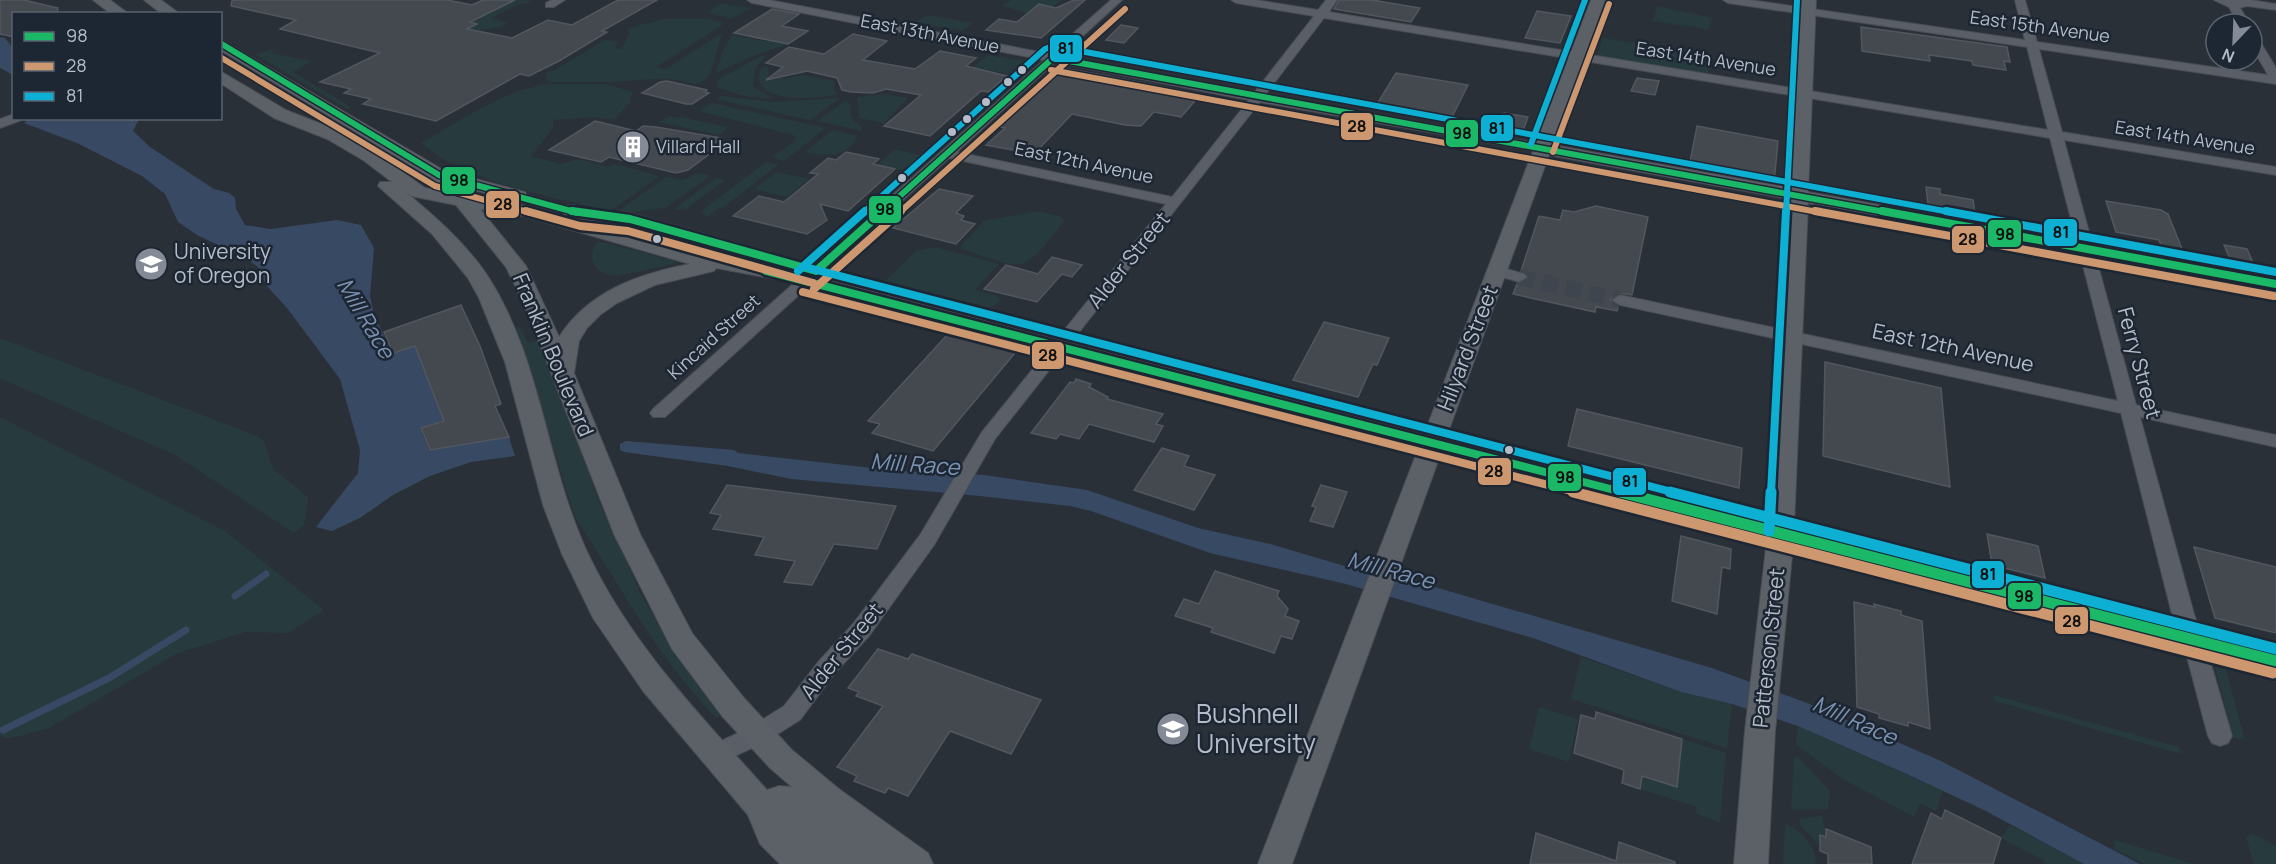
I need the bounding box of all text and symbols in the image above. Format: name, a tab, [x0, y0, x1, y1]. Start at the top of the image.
street label: East 15th Avenue	[1969, 4, 2112, 48]
street label: East 13th Avenue	[859, 8, 1002, 58]
legend	[12, 12, 222, 120]
north arrow	[2204, 12, 2264, 72]
text: 98	[66, 23, 88, 47]
line badge: 81	[1049, 34, 1083, 63]
street label: East 14th Avenue	[1635, 35, 1778, 81]
text: 81	[1058, 37, 1074, 59]
text: N	[2219, 43, 2238, 68]
text: 28	[66, 53, 87, 77]
unlabelled marker	[1016, 64, 1028, 76]
unlabelled marker	[1002, 76, 1014, 88]
text: 81	[66, 83, 83, 107]
unlabelled marker	[980, 96, 992, 108]
line badge: 28	[1340, 112, 1374, 141]
unlabelled marker	[961, 113, 973, 125]
line badge: 81	[1480, 114, 1514, 142]
street label: East 14th Avenue	[2114, 114, 2257, 160]
text: 28	[1347, 115, 1367, 137]
text: 81	[1489, 117, 1505, 139]
line badge: 98	[1445, 119, 1479, 148]
text: 98	[1452, 122, 1472, 144]
unlabelled marker	[946, 126, 958, 138]
building icon: Villard Hall	[615, 129, 651, 165]
place label: Villard Hall	[656, 134, 740, 158]
street label: East 12th Avenue	[1013, 136, 1156, 188]
line badge: 98	[441, 166, 476, 195]
text: 98	[449, 169, 469, 191]
unlabelled marker	[896, 172, 908, 184]
line badge: 28	[485, 190, 520, 219]
text: 28	[493, 193, 513, 215]
line badge: 98	[868, 195, 902, 224]
text: 98	[875, 198, 895, 220]
street label: Alder Street	[1081, 205, 1176, 313]
line badge: 81	[2043, 218, 2078, 247]
line badge: 98	[1987, 219, 2022, 248]
text: 81	[2053, 221, 2069, 243]
text: 98	[1995, 223, 2015, 245]
line badge: 28	[1951, 225, 1985, 254]
text: 28	[1958, 228, 1978, 250]
unlabelled marker	[651, 233, 663, 245]
place label: University of Oregon	[174, 237, 271, 289]
school or university icon: University of Oregon	[133, 246, 169, 282]
street label: Franklin Boulevard	[507, 269, 601, 441]
water label: Mill Race	[330, 272, 402, 365]
street label: Hilyard Street	[1430, 281, 1504, 414]
street label: Kincaid Street	[662, 288, 765, 384]
street label: Ferry Street	[2112, 304, 2168, 422]
street label: East 12th Avenue	[1870, 316, 2037, 378]
line badge: 28	[1031, 341, 1065, 370]
text: 28	[1038, 344, 1058, 366]
unlabelled marker	[1503, 444, 1515, 456]
water label: Mill Race	[870, 446, 962, 482]
line badge: 28	[1477, 457, 1512, 486]
text: 28	[1484, 460, 1504, 482]
line badge: 98	[1547, 463, 1582, 492]
text: 98	[1555, 466, 1575, 488]
line badge: 81	[1612, 467, 1647, 496]
text: 81	[1622, 470, 1638, 492]
water label: Mill Race	[1344, 544, 1439, 596]
line badge: 81	[1971, 560, 2005, 589]
text: 81	[1980, 563, 1996, 585]
street label: Patterson Street	[1746, 567, 1790, 729]
line badge: 98	[2007, 582, 2042, 610]
text: 98	[2014, 585, 2034, 607]
street label: Alder Street	[794, 596, 889, 704]
line badge: 28	[2054, 606, 2089, 635]
text: 28	[2062, 610, 2082, 632]
water label: Mill Race	[1808, 688, 1903, 752]
place label: Bushnell University	[1196, 695, 1316, 761]
school or university icon: Bushnell University	[1155, 711, 1191, 747]

